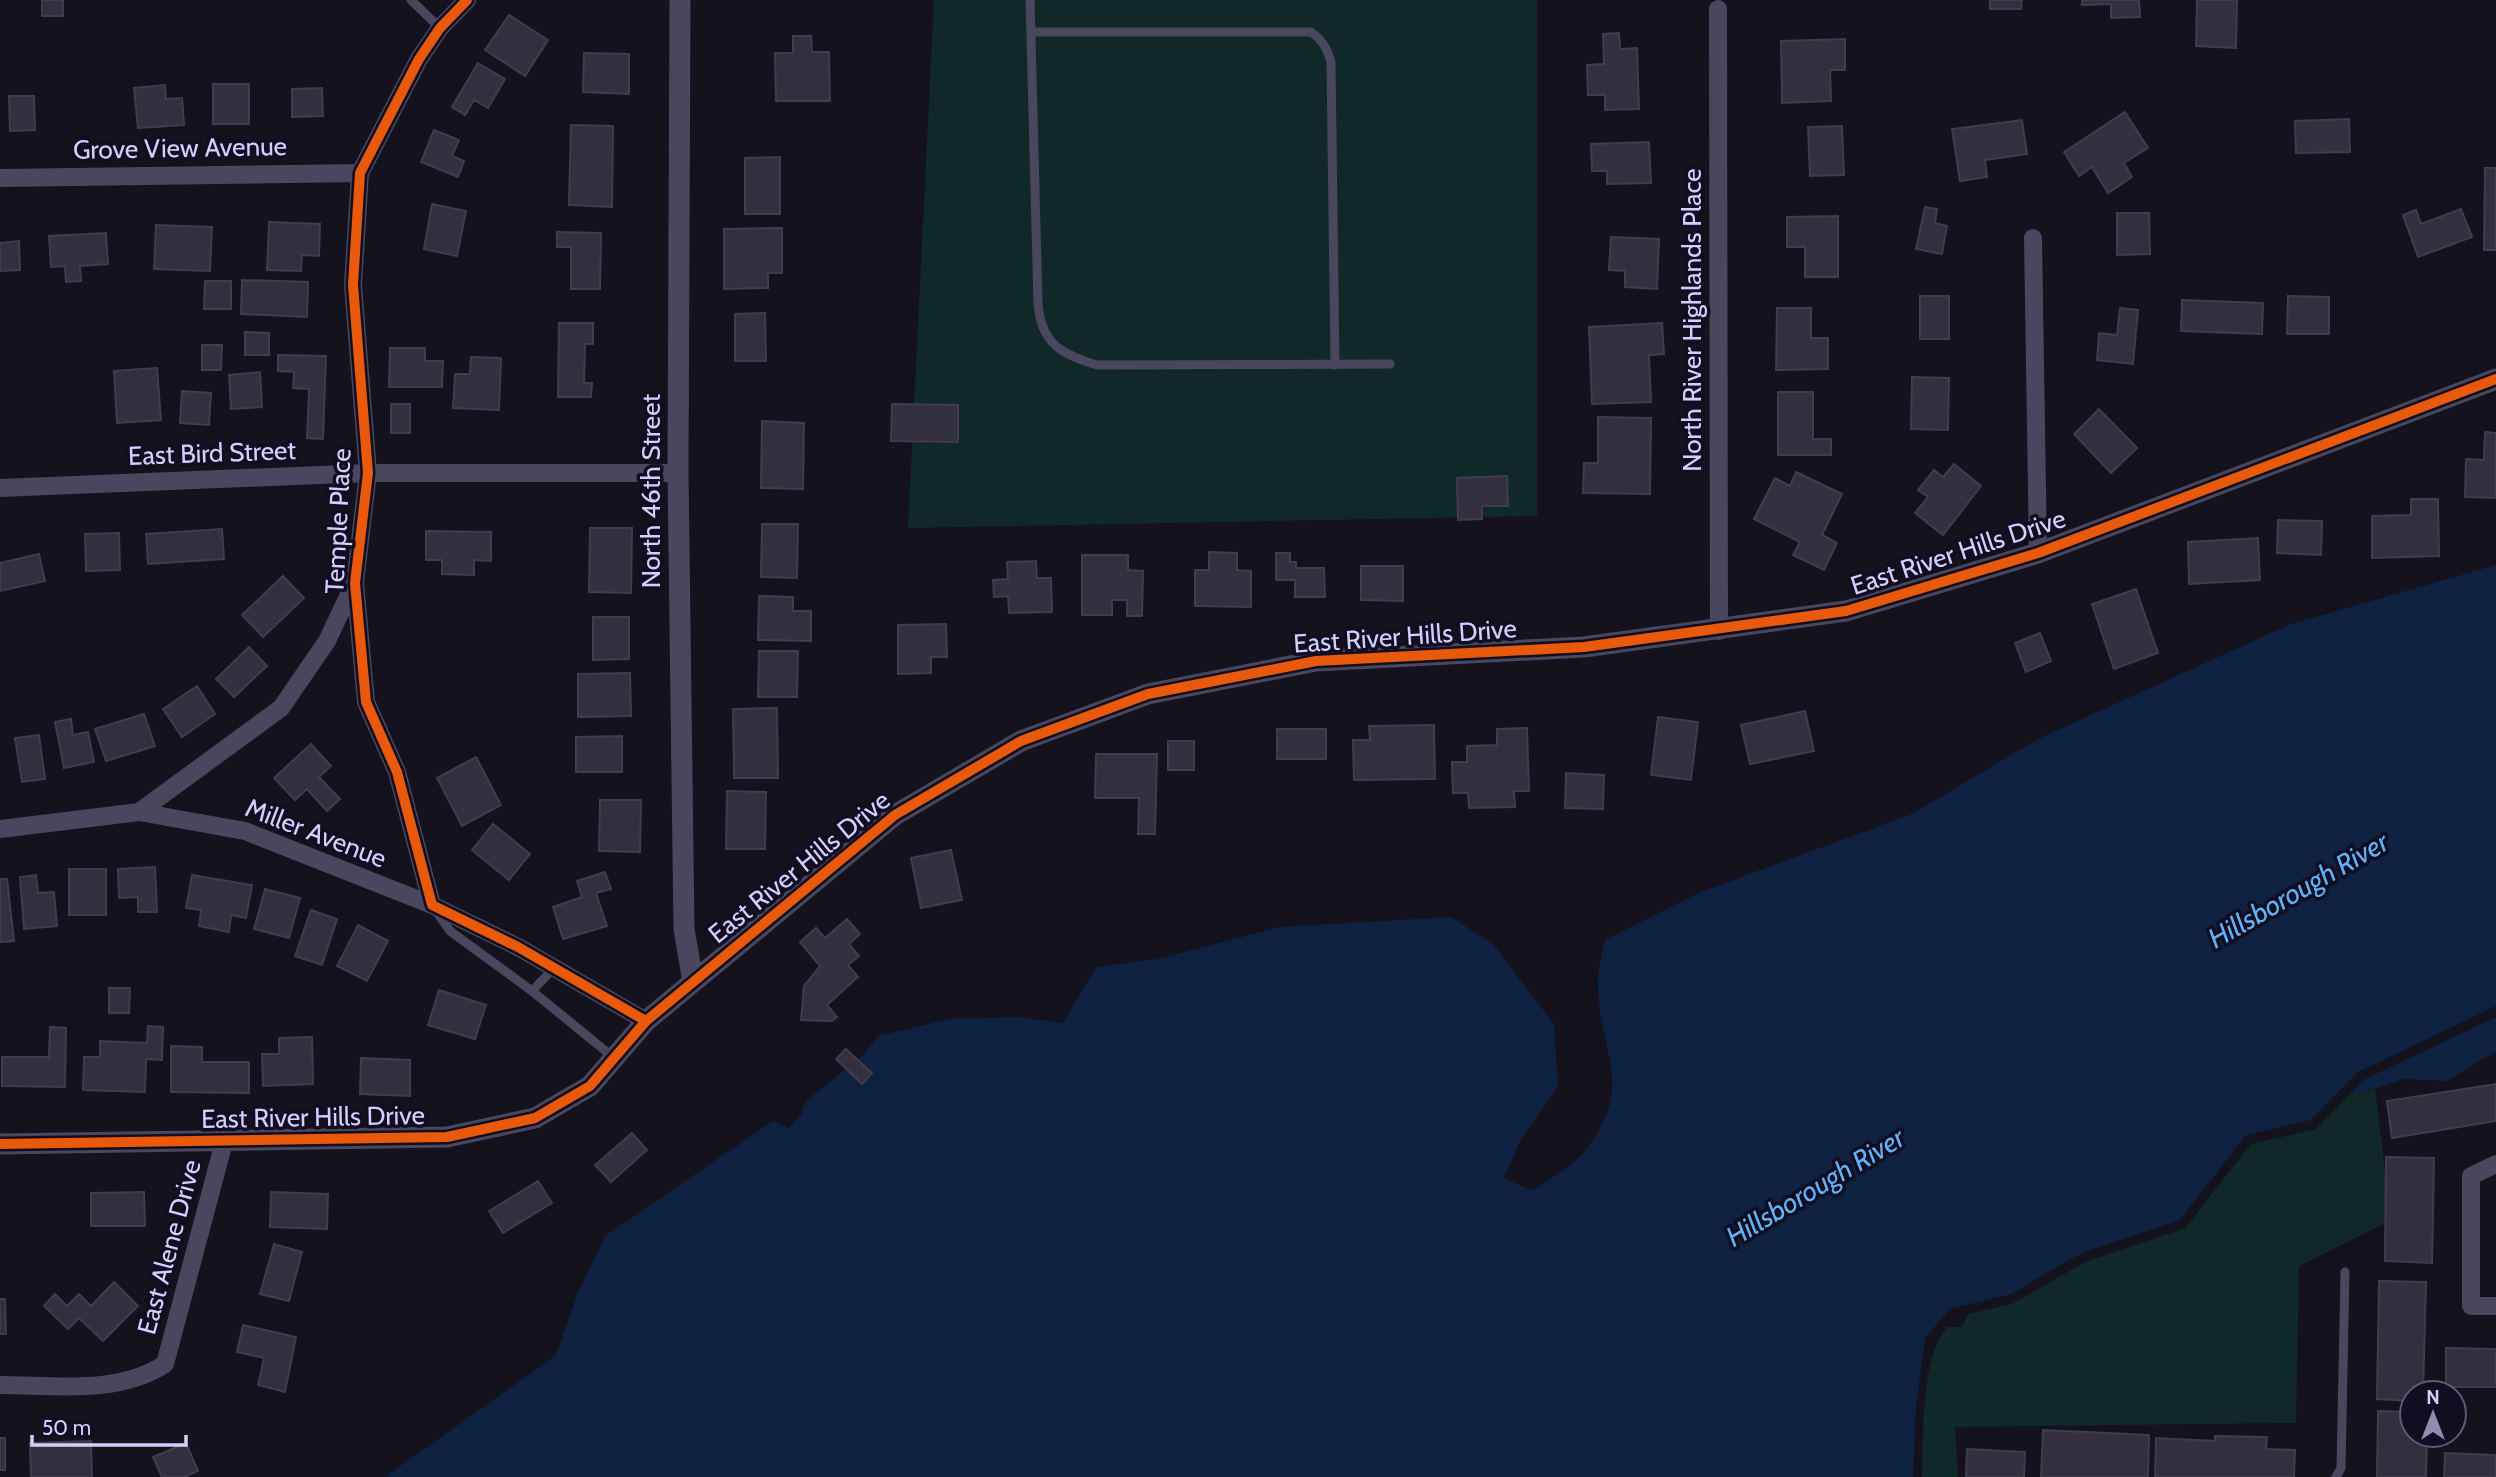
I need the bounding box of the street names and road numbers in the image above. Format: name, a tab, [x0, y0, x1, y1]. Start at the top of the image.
street label: Grove View Avenue	[73, 130, 287, 166]
street label: North River Highlands Place	[1676, 168, 1708, 472]
street label: North 46th Street	[635, 394, 667, 588]
street label: East Bird Street	[127, 434, 297, 472]
street label: Temple Place	[318, 447, 358, 595]
street label: East River Hills Drive	[1847, 502, 2069, 602]
street label: East River Hills Drive	[1292, 612, 1518, 660]
street label: East River Hills Drive	[702, 784, 896, 950]
street label: Miller Avenue	[241, 791, 391, 875]
street label: East River Hills Drive	[201, 1099, 425, 1135]
street label: East Alene Drive	[130, 1156, 208, 1338]

